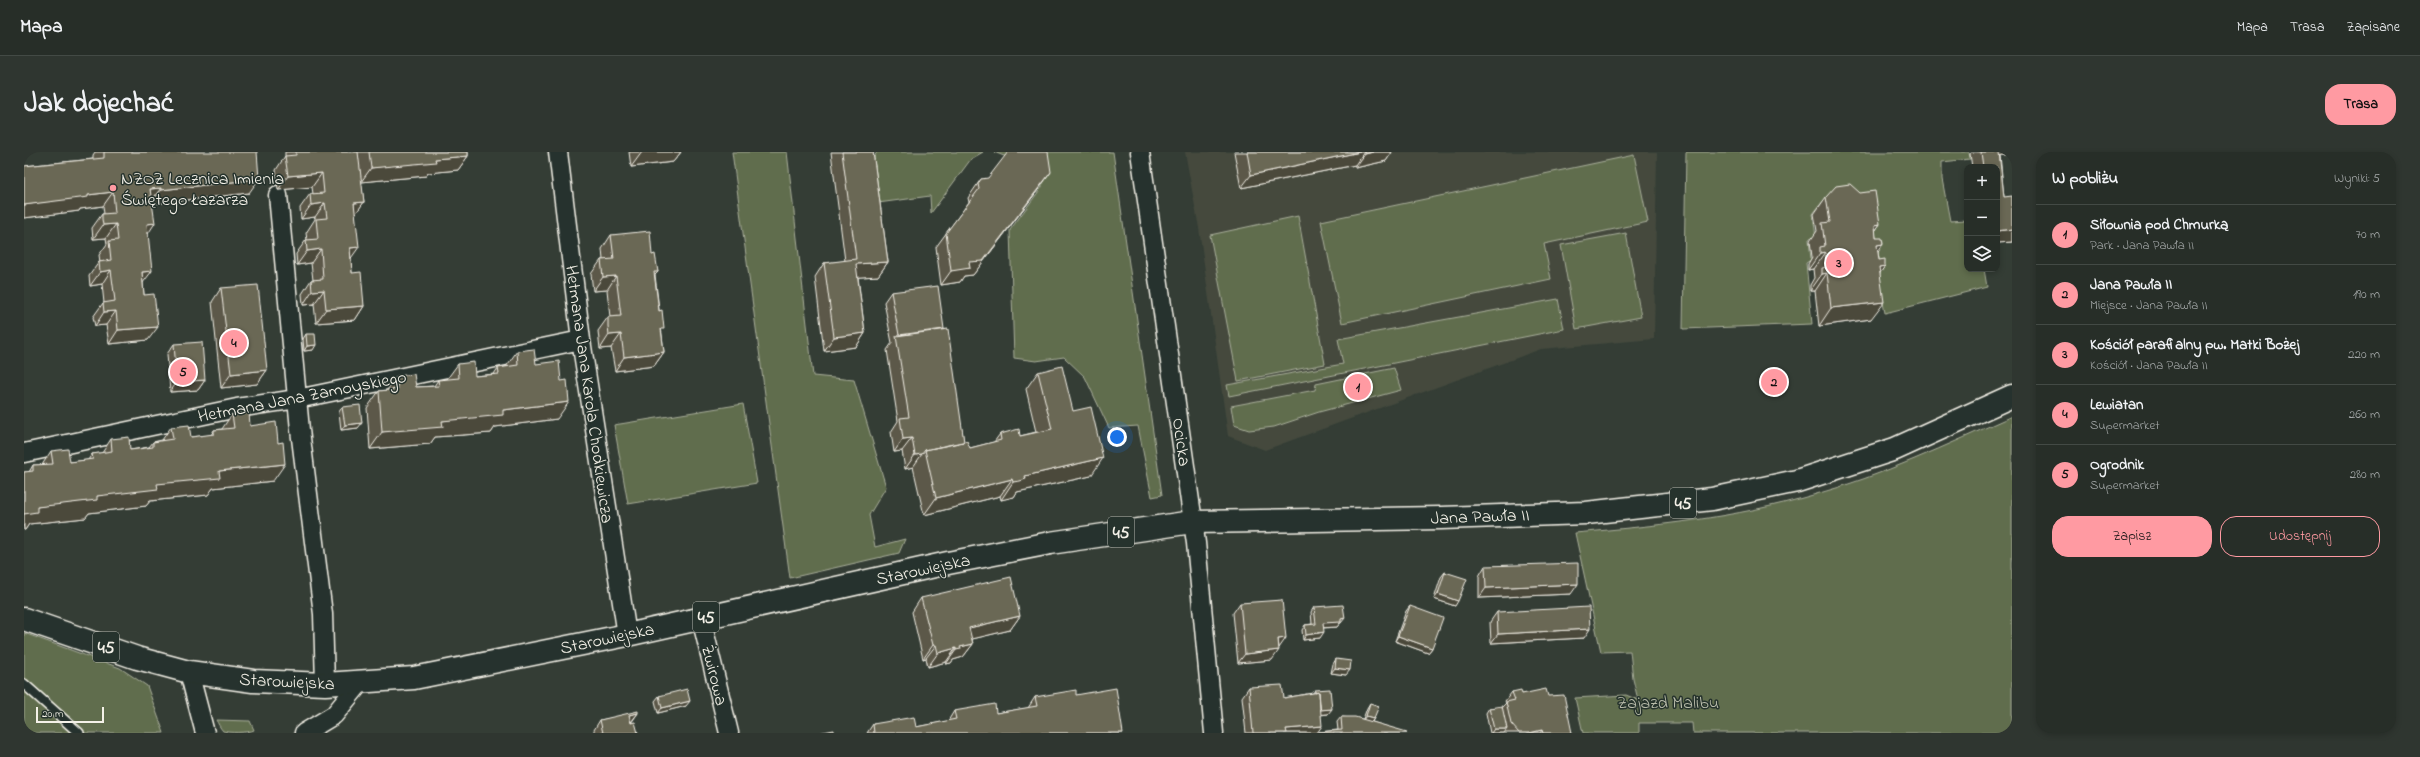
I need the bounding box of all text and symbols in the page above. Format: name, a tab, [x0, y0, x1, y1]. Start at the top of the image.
text: Mapa	[20, 14, 62, 41]
text: Mapa	[2237, 17, 2268, 38]
text: Trasa	[2290, 17, 2324, 38]
text: Zapisane	[2346, 17, 2400, 38]
text: Jak dojechać	[24, 84, 173, 125]
button: Trasa	[2325, 84, 2396, 125]
map controls	[1964, 164, 2000, 272]
button: +	[1964, 164, 2000, 200]
text: W pobliżu	[2052, 166, 2118, 191]
place label: NZOZ Lecznica Imienia Świętego Łazarza	[121, 167, 284, 215]
text: Wyniki: 5	[2334, 169, 2380, 188]
marker: NZOZ Lecznica Imienia Świętego Łazarza	[108, 183, 118, 193]
button: −	[1964, 200, 2000, 236]
text: Siłownia pod Chmurką	[2090, 214, 2228, 236]
text: 1	[2063, 225, 2067, 244]
text: 70 m	[2356, 225, 2380, 244]
button: layers	[1964, 236, 2000, 272]
text: Park · Jana Pawła II	[2090, 236, 2194, 255]
pin: 3	[1826, 248, 1852, 278]
street label: Hetmana Jana Karola Chodkiewicza	[557, 264, 619, 525]
text: Jana Pawła II	[2090, 274, 2172, 296]
text: 2	[2062, 285, 2068, 304]
text: 190 m	[2353, 285, 2380, 304]
text: Miejsce · Jana Pawła II	[2090, 296, 2208, 315]
pin: 4	[221, 328, 247, 358]
text: Kościół parafialny pw. Matki Bożej	[2090, 334, 2299, 356]
text: 3	[2062, 345, 2068, 364]
text: 220 m	[2348, 345, 2380, 364]
text: Kościół · Jana Pawła II	[2090, 356, 2208, 375]
pin: 5	[170, 357, 196, 387]
street label: Hetmana Jana Zamoyskiego	[196, 365, 409, 432]
pin: 2	[1761, 367, 1787, 397]
pin: 1	[1345, 372, 1371, 402]
text: Lewiatan	[2090, 394, 2143, 416]
text: 4	[2062, 405, 2068, 424]
text: 260 m	[2349, 405, 2380, 424]
street label: Ocicka	[1164, 416, 1196, 468]
text: Supermarket	[2090, 416, 2160, 435]
your location	[1107, 427, 1127, 447]
text: Ogrodnik	[2090, 454, 2144, 476]
text: 5	[2061, 465, 2069, 484]
text: 280 m	[2350, 465, 2380, 484]
text: Supermarket	[2090, 476, 2160, 495]
road number: 45	[1670, 488, 1696, 518]
street label: Jana Pawła II	[1430, 503, 1530, 533]
button: Zapisz	[2052, 516, 2212, 557]
button: Udostępnij	[2220, 516, 2380, 557]
road number: 45	[1108, 517, 1134, 547]
street label: Starowiejska	[874, 548, 973, 594]
road number: 45	[693, 602, 719, 632]
street label: Starowiejska	[558, 617, 657, 663]
road number: 45	[93, 632, 119, 662]
street label: Żwirowa	[693, 642, 733, 709]
street label: Starowiejska	[238, 668, 335, 698]
park label: Zajazd Malibu	[1617, 691, 1719, 717]
scale bar	[36, 705, 104, 724]
text: 20 m	[42, 706, 64, 722]

